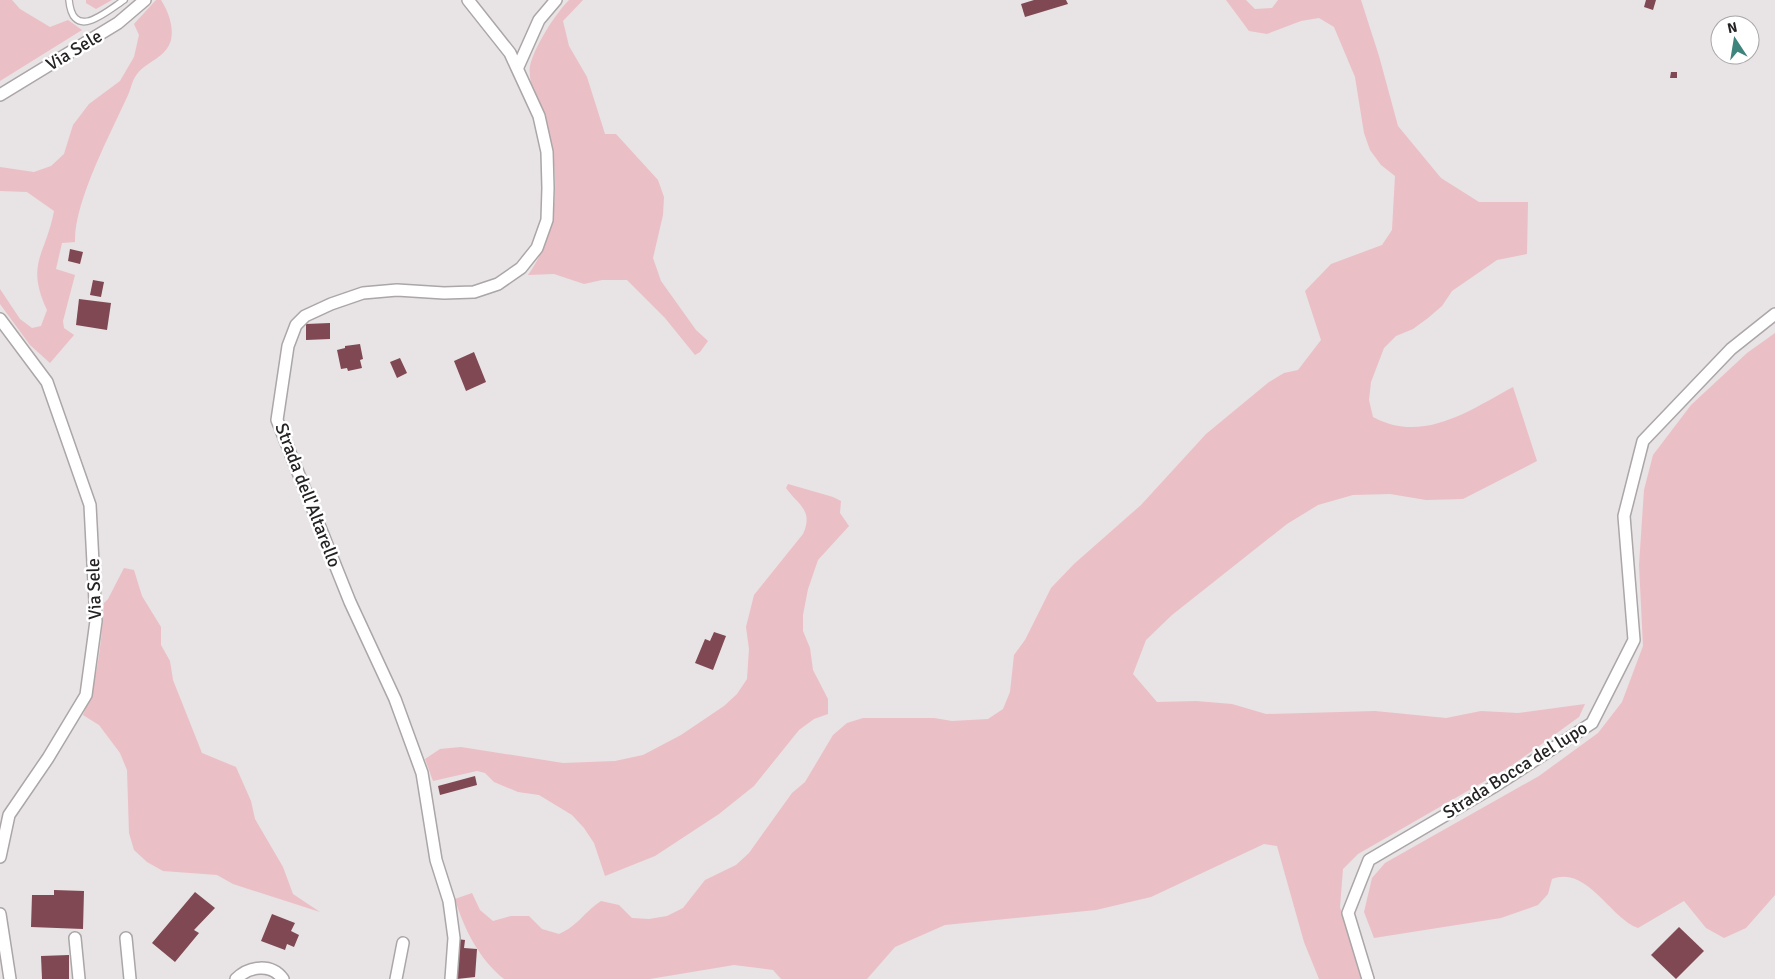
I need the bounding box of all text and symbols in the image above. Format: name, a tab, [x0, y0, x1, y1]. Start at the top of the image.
north arrow	[1710, 15, 1760, 65]
text: N	[1726, 18, 1739, 37]
street label: Via Sele	[42, 25, 106, 75]
street label: Strada dell'Altarello	[270, 420, 346, 570]
street label: Via Sele	[82, 558, 106, 620]
street label: Strada Bocca del lupo	[1439, 717, 1591, 823]

